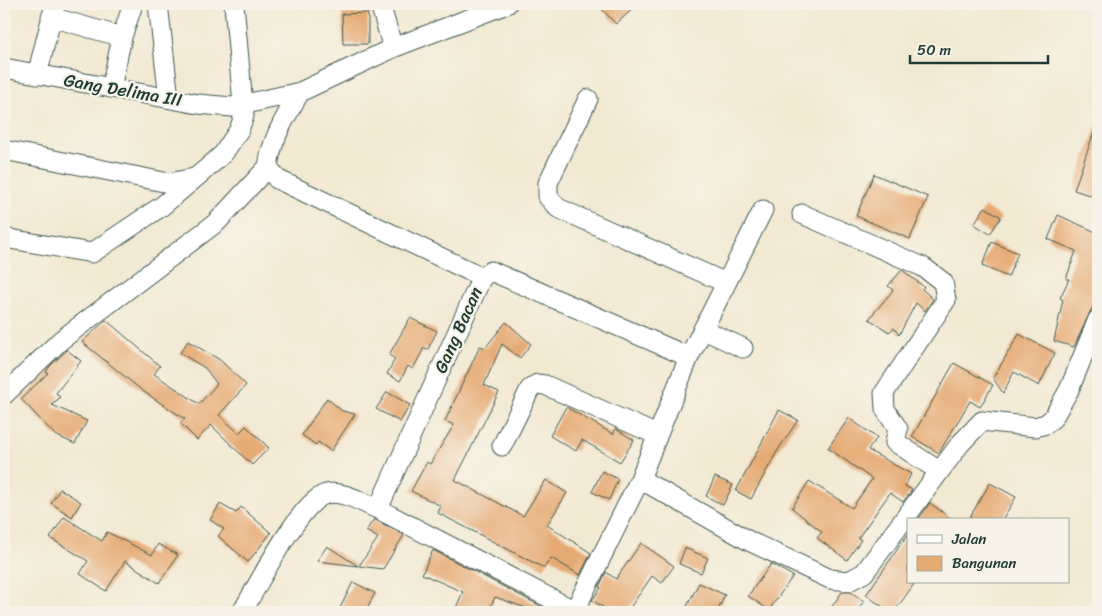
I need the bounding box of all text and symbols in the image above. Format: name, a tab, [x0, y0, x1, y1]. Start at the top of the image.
scale bar	[910, 32, 1047, 64]
text: 50 m	[917, 37, 952, 63]
street label: Gang Delima III	[61, 64, 185, 116]
street label: Gang Bacan	[425, 281, 491, 379]
legend	[907, 518, 1070, 584]
text: Jalan	[951, 526, 986, 552]
text: Bangunan	[952, 550, 1016, 576]

